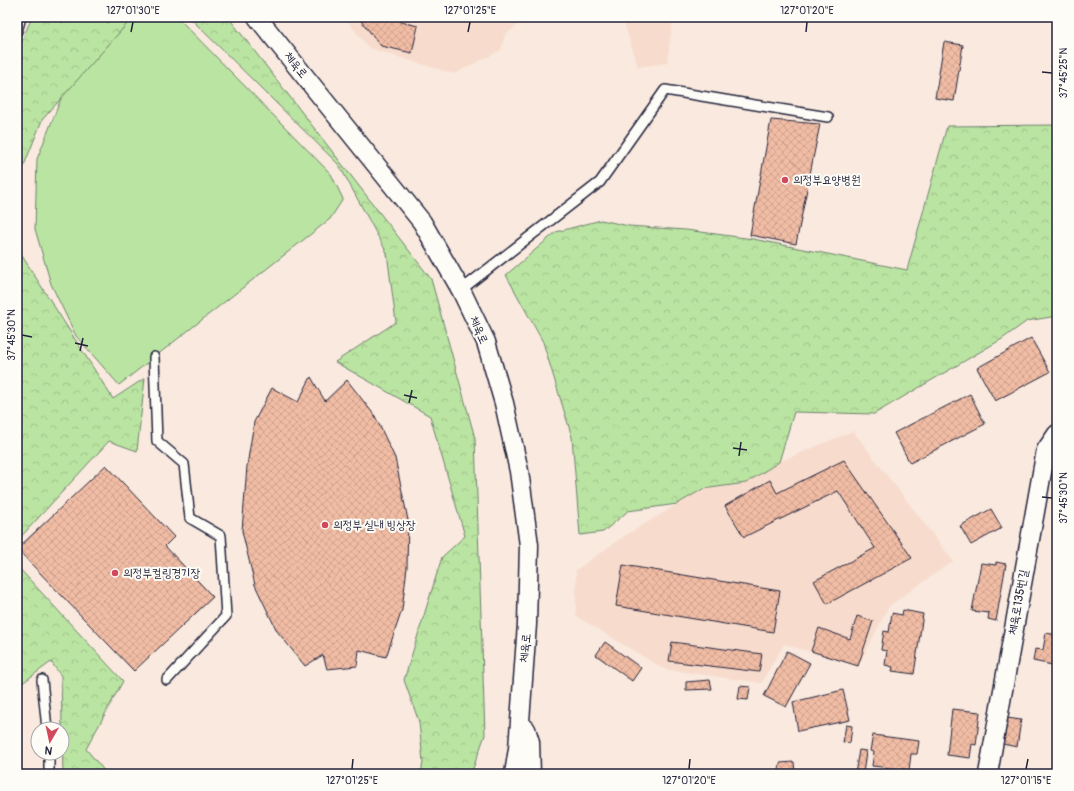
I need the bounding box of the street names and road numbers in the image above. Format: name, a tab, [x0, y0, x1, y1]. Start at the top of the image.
street label: 체육로	[281, 49, 311, 81]
street label: 체육로	[466, 314, 491, 346]
street label: 체육로135번길	[1005, 568, 1032, 636]
street label: 체육로	[517, 633, 534, 663]

